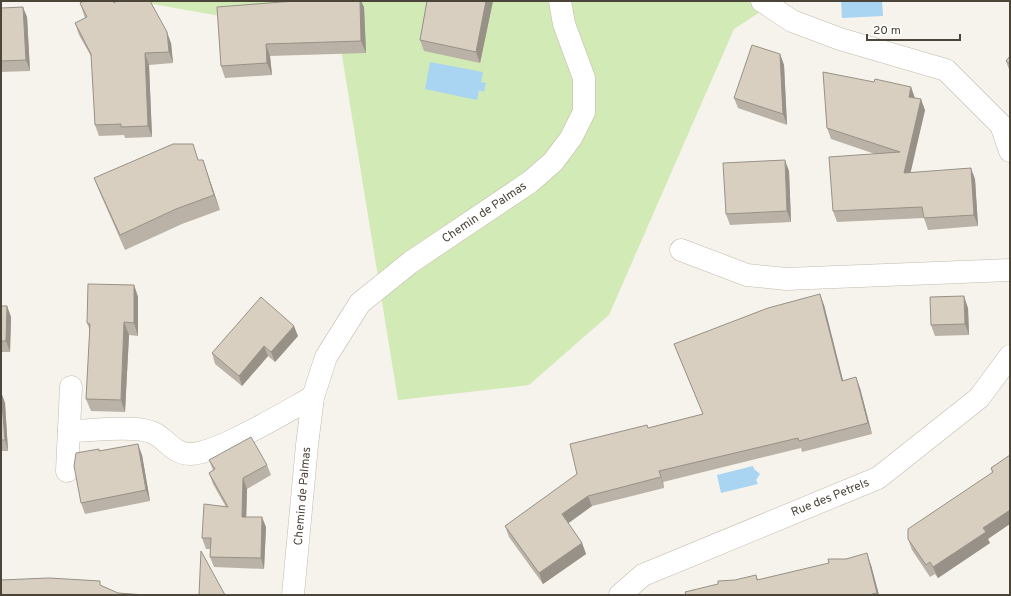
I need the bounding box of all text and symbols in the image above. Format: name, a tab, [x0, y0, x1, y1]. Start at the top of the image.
scale bar	[867, 16, 960, 42]
text: 20 m	[873, 23, 901, 39]
street label: Chemin de Palmas	[439, 179, 530, 247]
street label: Chemin de Palmas	[291, 446, 315, 546]
street label: Rue des Petrels	[789, 475, 872, 521]

